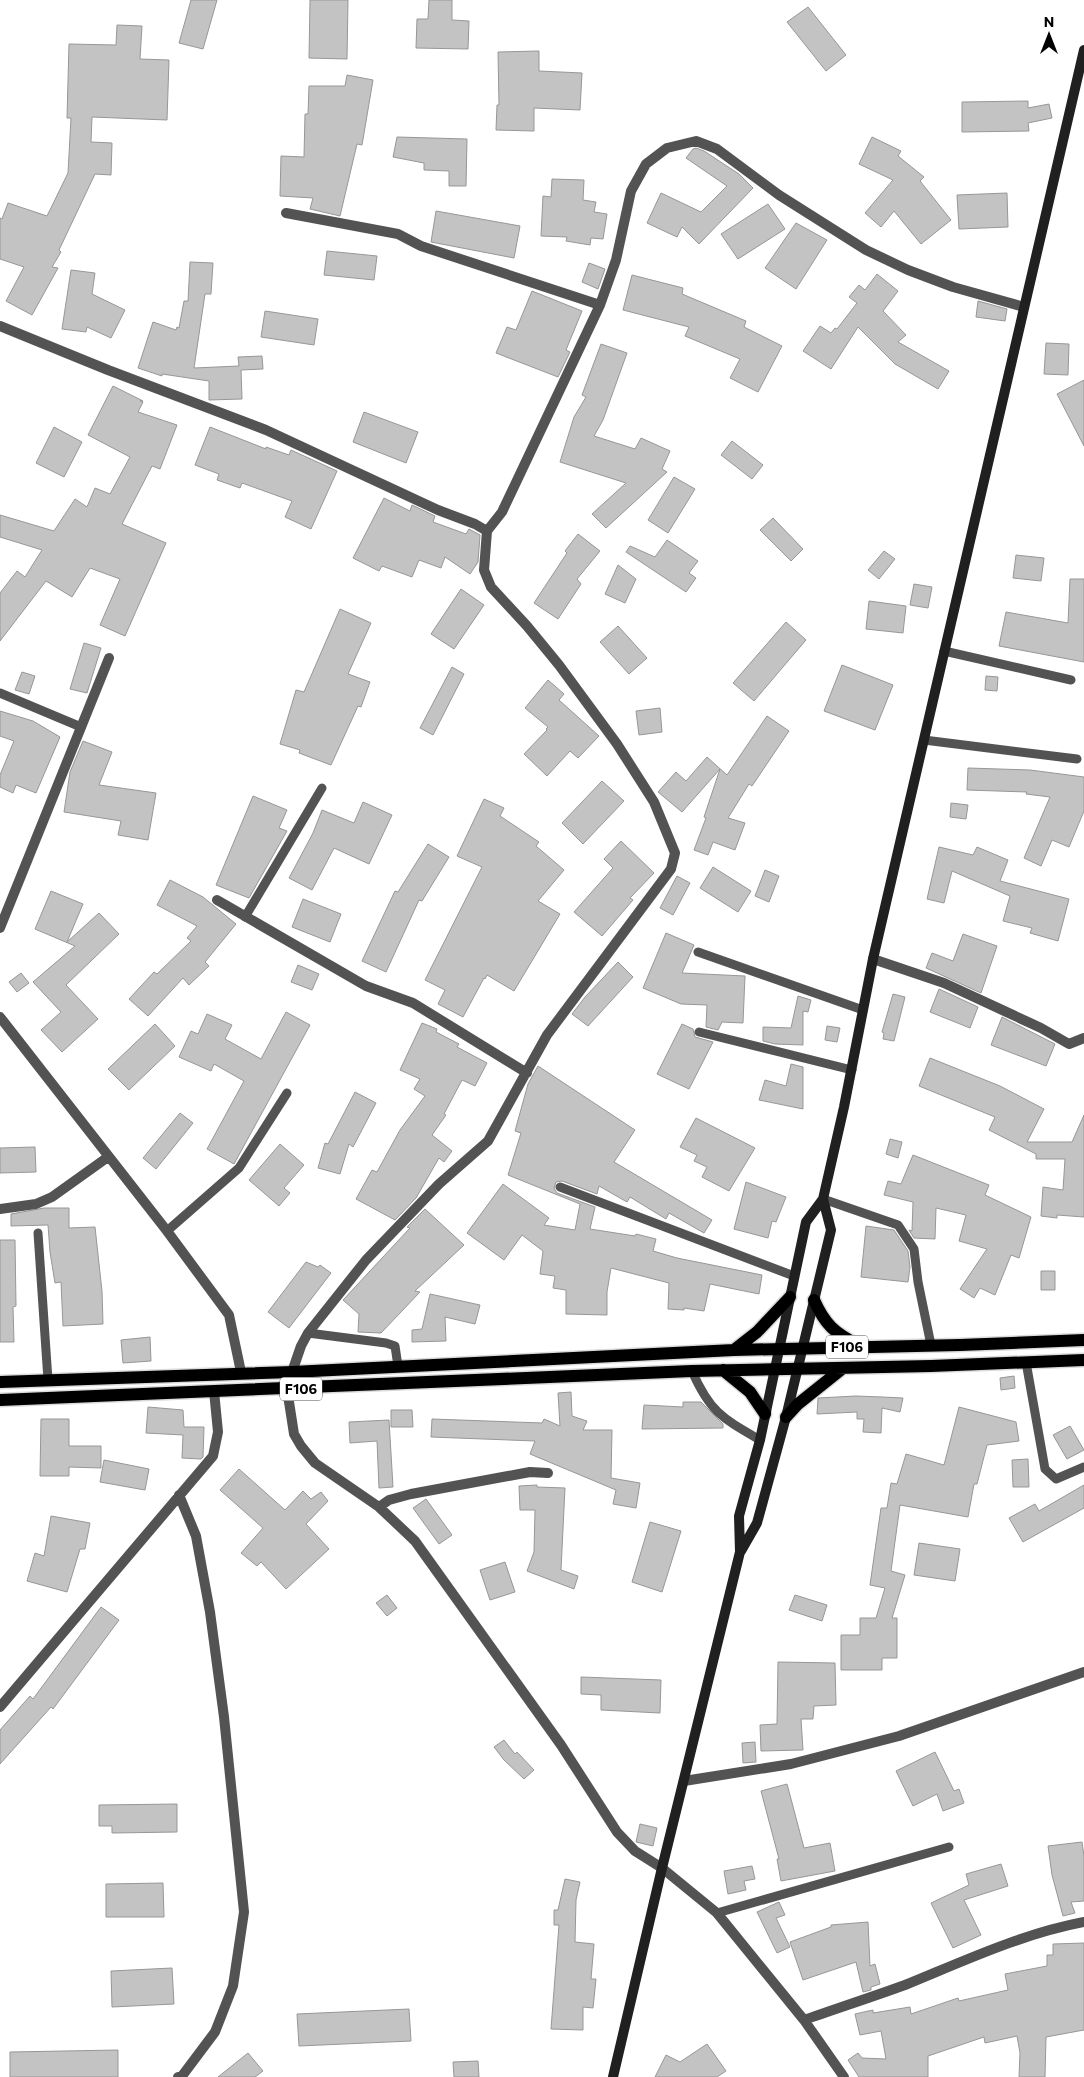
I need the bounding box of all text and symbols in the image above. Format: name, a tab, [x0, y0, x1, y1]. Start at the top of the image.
north arrow	[1024, 10, 1074, 60]
text: N	[1044, 13, 1054, 30]
road number: F106	[826, 1335, 868, 1358]
road number: F106	[280, 1378, 322, 1400]

